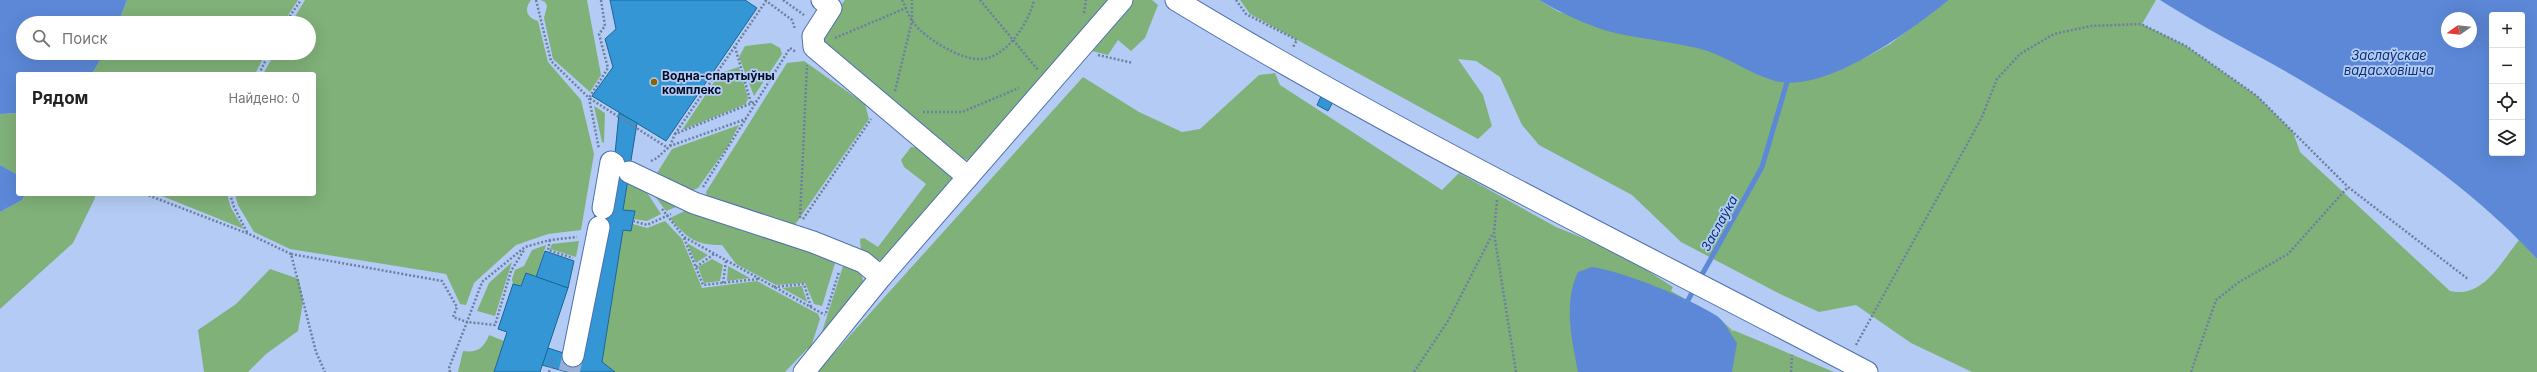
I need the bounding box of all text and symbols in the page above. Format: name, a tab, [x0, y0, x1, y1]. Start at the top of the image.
north arrow	[2441, 12, 2477, 48]
map controls	[2489, 12, 2525, 156]
button: +	[2489, 12, 2525, 48]
search box	[16, 16, 316, 60]
icon: search	[30, 27, 52, 49]
text: Поиск	[62, 29, 108, 48]
water label: Заслаўскае вадасховішча	[2344, 47, 2434, 78]
button: −	[2489, 48, 2525, 84]
place label: Водна-спартыўны комплекс	[662, 68, 775, 97]
marker: Водна-спартыўны комплекс	[649, 77, 659, 87]
button: locate	[2489, 84, 2525, 120]
text: Рядом	[32, 88, 88, 108]
text: Найдено: 0	[229, 90, 300, 106]
button: layers	[2489, 120, 2525, 156]
water label: Заслаўка	[1697, 192, 1741, 254]

